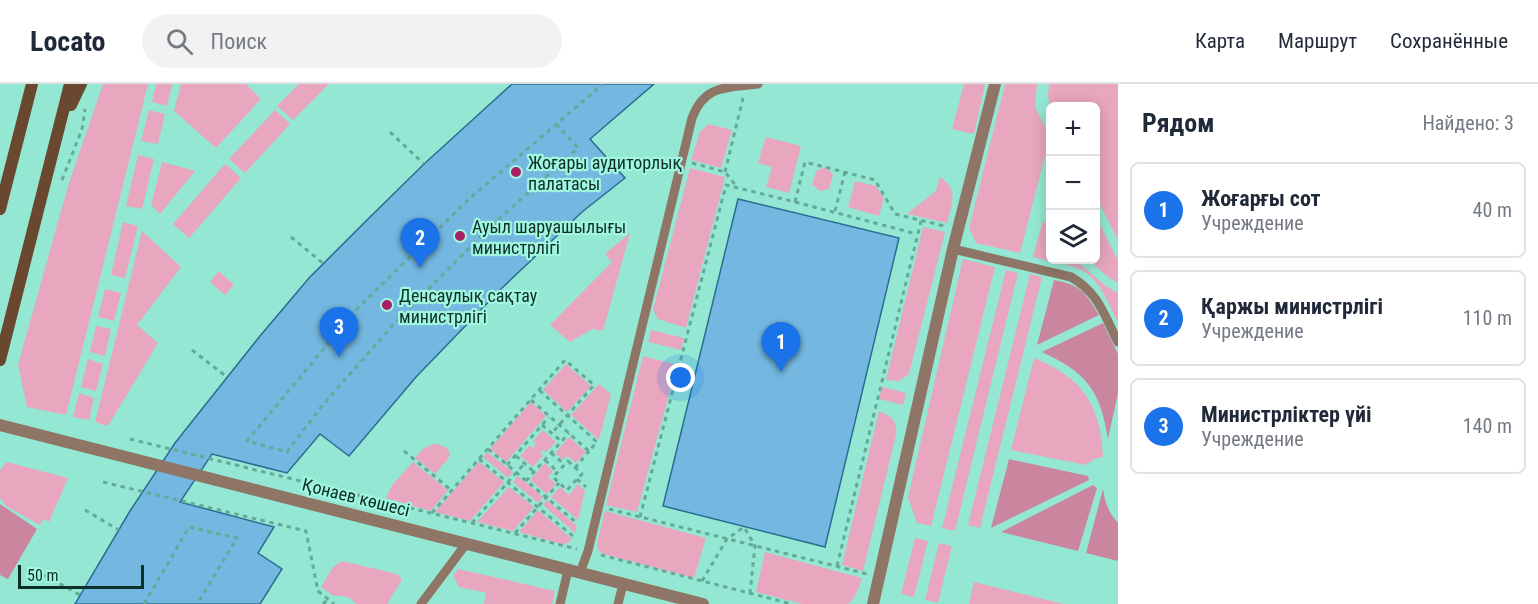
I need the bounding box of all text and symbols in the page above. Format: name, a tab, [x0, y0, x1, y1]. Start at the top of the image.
search box	[142, 14, 562, 68]
text: Locato	[30, 25, 106, 58]
icon: search	[163, 25, 196, 58]
text: Поиск	[211, 29, 267, 54]
text: Карта	[1195, 29, 1245, 53]
text: Маршрут	[1278, 29, 1357, 53]
text: Сохранённые	[1390, 29, 1508, 53]
map controls	[1046, 102, 1100, 264]
button: +	[1046, 102, 1100, 156]
text: Рядом	[1142, 108, 1214, 138]
text: Найдено: 3	[1422, 111, 1514, 135]
place label: Жоғары аудиторлық палатасы	[528, 152, 682, 194]
button: −	[1046, 156, 1100, 210]
marker: Жоғары аудиторлық палатасы	[509, 165, 523, 179]
text: Жоғарғы сот	[1201, 186, 1321, 211]
text: 1	[1158, 198, 1169, 222]
text: 40 m	[1473, 198, 1512, 222]
button: layers	[1046, 210, 1100, 264]
text: Учреждение	[1201, 211, 1304, 235]
place label: Ауыл шаруашылығы министрлігі	[472, 216, 626, 258]
pin: 2	[400, 218, 440, 268]
marker: Ауыл шаруашылығы министрлігі	[453, 229, 467, 243]
place label: Денсаулық сақтау министрлігі	[399, 285, 538, 327]
text: Қаржы министрлігі	[1201, 294, 1383, 319]
marker: Денсаулық сақтау министрлігі	[380, 298, 394, 312]
text: 2	[1158, 306, 1169, 330]
text: 110 m	[1463, 306, 1512, 330]
pin: 3	[320, 308, 358, 357]
text: Учреждение	[1201, 319, 1304, 343]
pin: 1	[762, 322, 800, 372]
your location	[666, 363, 695, 392]
text: Министрліктер үйі	[1201, 402, 1371, 427]
text: 3	[1158, 414, 1169, 438]
text: 140 m	[1463, 414, 1512, 438]
text: Учреждение	[1201, 427, 1304, 451]
street label: Қонаев көшесі	[300, 473, 412, 521]
scale bar	[18, 562, 144, 590]
text: 50 m	[27, 566, 59, 585]

